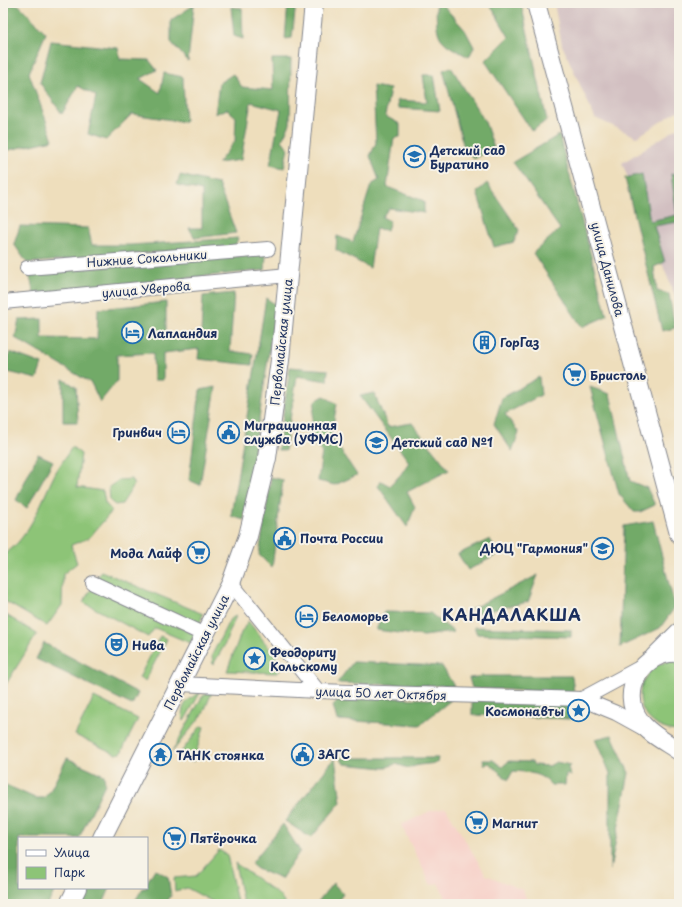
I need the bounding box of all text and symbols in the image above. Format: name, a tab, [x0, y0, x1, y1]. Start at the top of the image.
place label: Детский сад Буратино	[429, 141, 505, 173]
school or university icon: Детский сад Буратино	[401, 144, 427, 170]
street label: улица Данилова	[587, 220, 629, 319]
street label: Нижние Сокольники	[86, 245, 208, 271]
street label: улица Уверова	[101, 276, 191, 302]
street label: Первомайская улица	[265, 277, 297, 406]
hotel icon: Лапландия	[119, 320, 145, 346]
place label: Лапландия	[148, 324, 217, 342]
building icon: ГорГаз	[472, 329, 498, 355]
place label: ГорГаз	[500, 333, 539, 351]
supermarket icon: Бристоль	[562, 362, 588, 388]
place label: Бристоль	[590, 366, 646, 384]
place label: Миграционная служба (УФМС)	[244, 416, 343, 448]
hotel icon: Гринвич	[165, 419, 191, 445]
public building icon: Миграционная служба (УФМС)	[216, 419, 242, 445]
place label: Гринвич	[112, 423, 162, 441]
school or university icon: Детский сад №1	[363, 429, 389, 455]
place label: Детский сад №1	[391, 433, 493, 451]
public building icon: Почта России	[271, 525, 297, 551]
place label: Почта России	[300, 529, 383, 547]
school or university icon: ДЮЦ "Гармония"	[590, 535, 616, 561]
place label: ДЮЦ "Гармония"	[479, 539, 588, 557]
supermarket icon: Мода Лайф	[185, 540, 211, 566]
place label: Мода Лайф	[110, 544, 182, 562]
street label: Первомайская улица	[159, 591, 233, 713]
district label: КАНДАЛАКША	[442, 602, 582, 626]
hotel icon: Беломорье	[294, 603, 320, 629]
place label: Беломорье	[322, 607, 389, 625]
theatre icon: Нива	[103, 632, 129, 658]
place label: Нива	[132, 636, 165, 654]
place label: Феодориту Кольскому	[270, 643, 337, 675]
place icon: Феодориту Кольскому	[241, 646, 267, 672]
street label: улица 50 лет Октября	[315, 682, 447, 704]
place icon: Космонавты	[566, 698, 592, 724]
place label: Космонавты	[485, 702, 564, 720]
public building icon: ЗАГС	[290, 741, 316, 767]
temple icon: ТАНК стоянка	[148, 742, 174, 768]
place label: ЗАГС	[317, 745, 350, 763]
place label: ТАНК стоянка	[176, 746, 264, 764]
supermarket icon: Магнит	[463, 810, 489, 836]
place label: Магнит	[492, 814, 538, 832]
supermarket icon: Пятёрочка	[161, 825, 187, 851]
place label: Пятёрочка	[190, 829, 257, 847]
legend	[18, 837, 148, 889]
text: Улица	[54, 843, 90, 861]
text: Парк	[54, 863, 86, 881]

